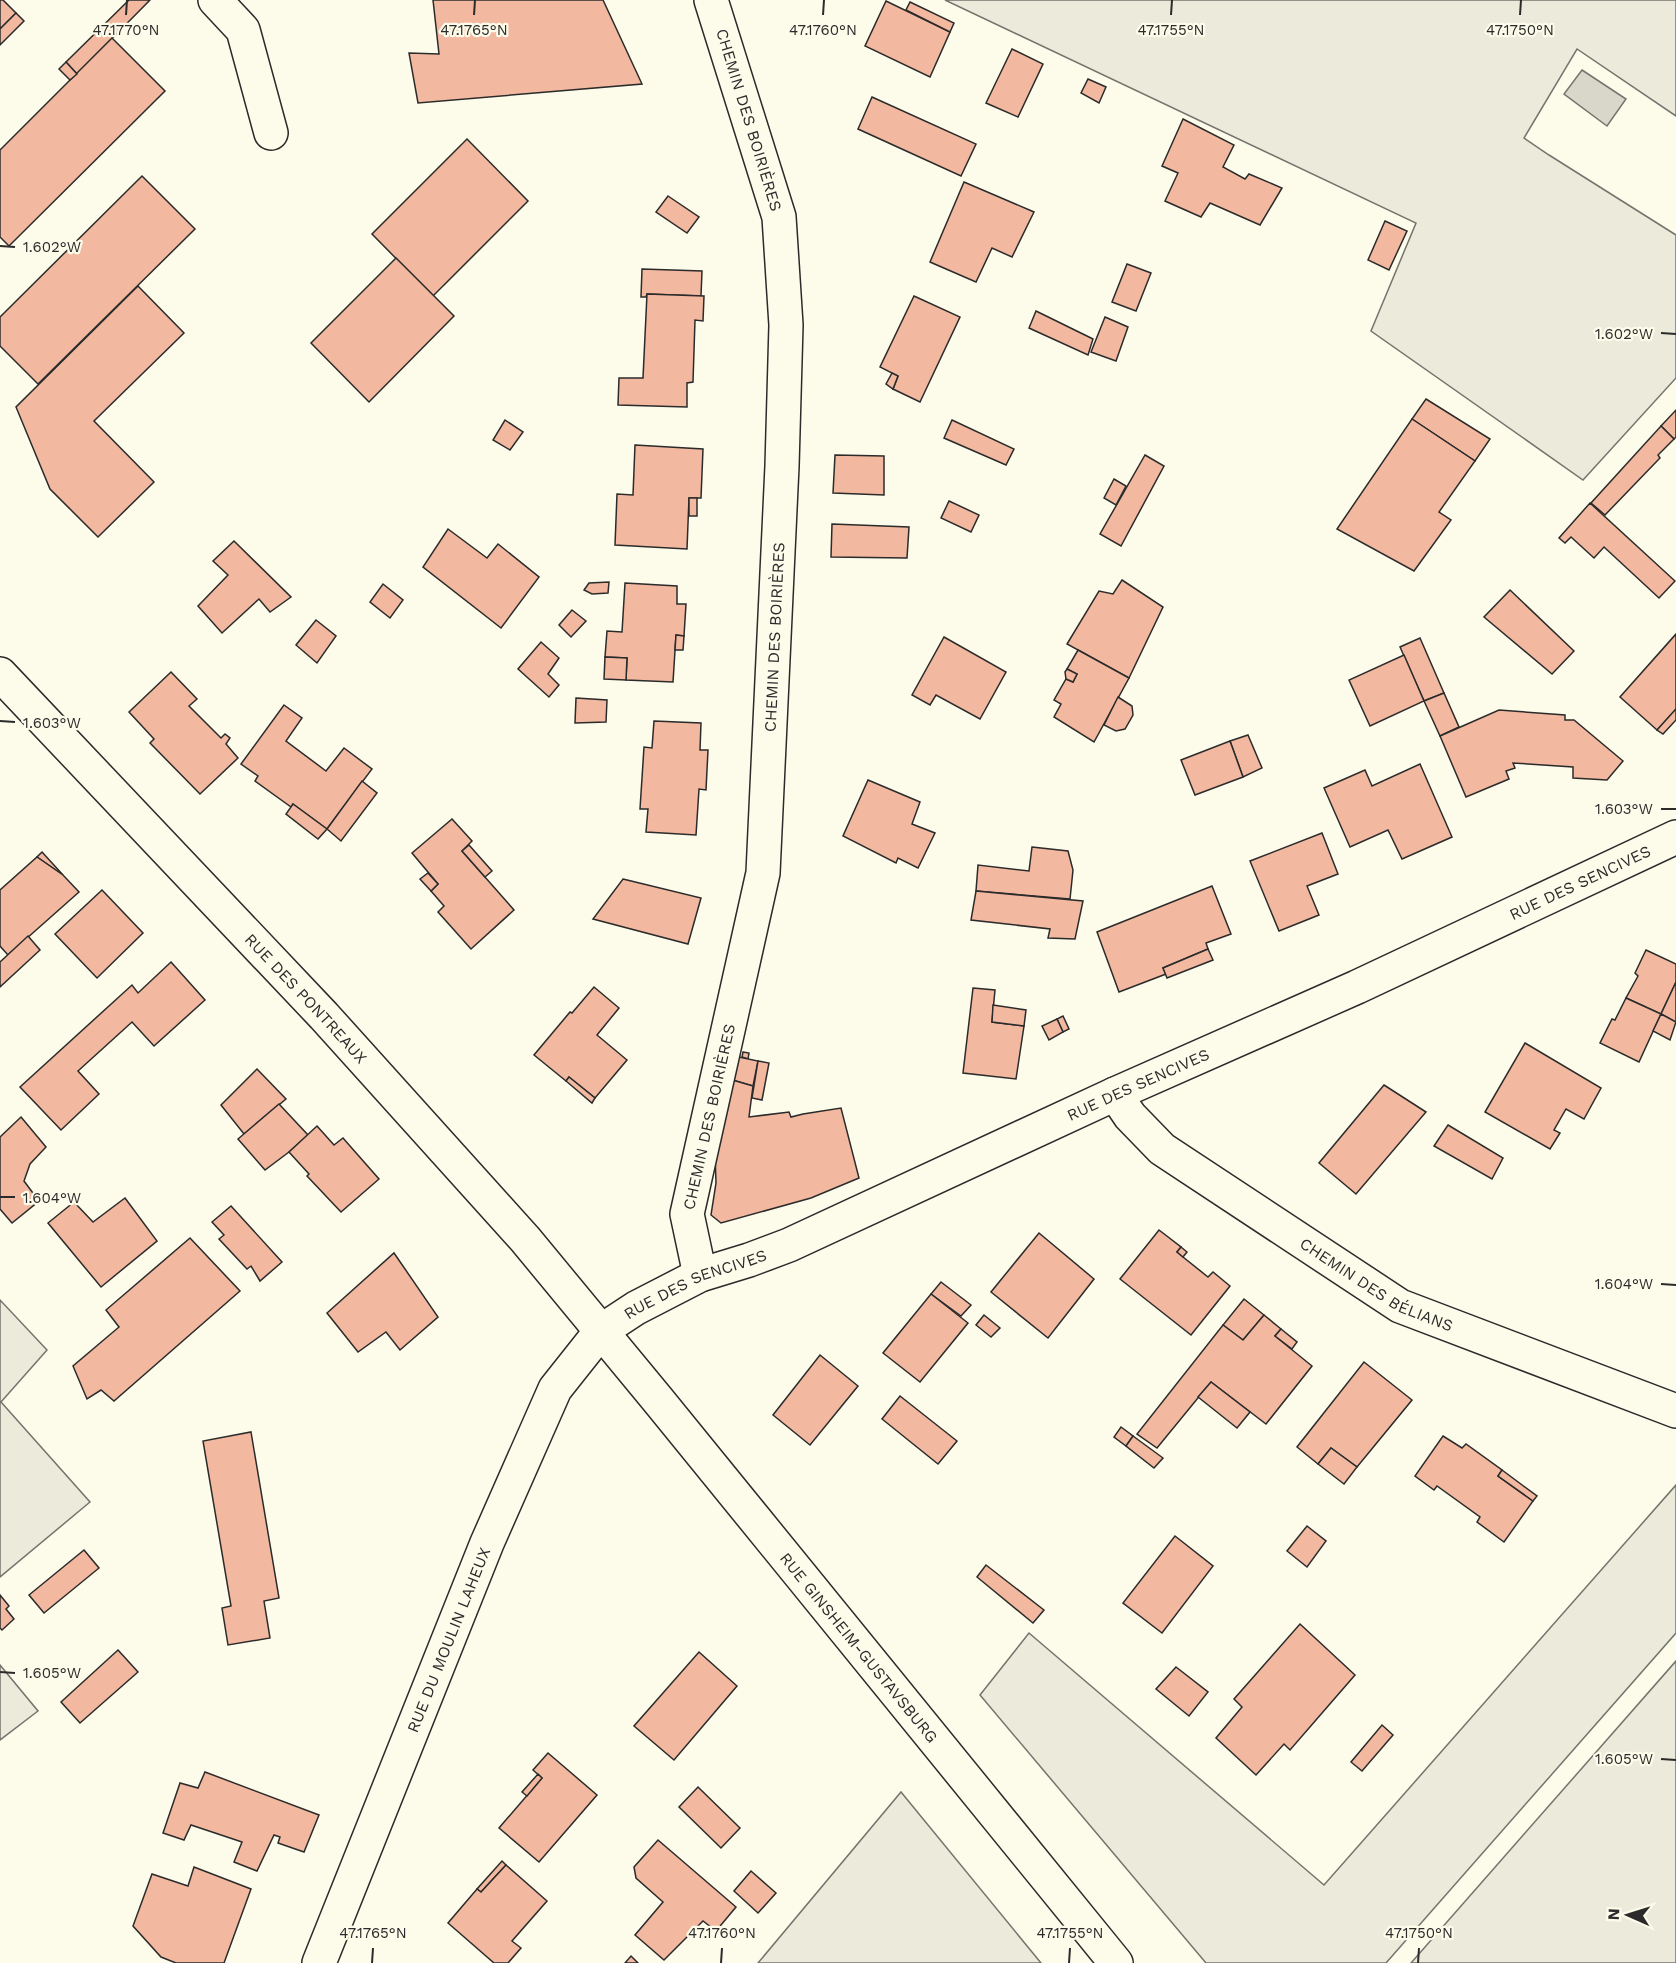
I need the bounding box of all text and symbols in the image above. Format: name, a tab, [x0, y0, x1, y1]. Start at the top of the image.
text: 47.1770°N	[92, 21, 160, 39]
text: 47.1765°N	[440, 21, 508, 39]
text: 47.1760°N	[789, 21, 857, 39]
text: 47.1755°N	[1137, 21, 1205, 39]
text: 47.1750°N	[1486, 21, 1554, 39]
street label: CHEMIN DES BOIRIÈRES	[712, 26, 786, 214]
text: 1.602°W	[23, 238, 81, 256]
text: 1.602°W	[1595, 325, 1653, 343]
street label: CHEMIN DES BOIRIÈRES	[760, 542, 788, 732]
text: 1.603°W	[23, 714, 81, 732]
text: 1.603°W	[1595, 800, 1653, 818]
street label: RUE DES SENCIVES	[1506, 841, 1654, 924]
street label: RUE DES PONTREAUX	[241, 929, 372, 1067]
street label: CHEMIN DES BOIRIÈRES	[679, 1022, 739, 1212]
street label: RUE DES SENCIVES	[1064, 1044, 1212, 1125]
text: 1.604°W	[23, 1189, 81, 1207]
street label: CHEMIN DES BÉLIANS	[1297, 1233, 1456, 1335]
street label: RUE DES SENCIVES	[620, 1245, 769, 1323]
text: 1.604°W	[1595, 1275, 1653, 1293]
street label: RUE DU MOULIN LAHEUX	[403, 1544, 494, 1735]
street label: RUE GINSHEIM-GUSTAVSBURG	[776, 1548, 942, 1746]
text: 1.605°W	[23, 1664, 81, 1682]
text: 1.605°W	[1595, 1750, 1653, 1768]
north arrow	[1598, 1885, 1658, 1945]
text: N	[1604, 1908, 1623, 1921]
text: 47.1765°N	[339, 1924, 407, 1942]
text: 47.1760°N	[688, 1924, 756, 1942]
text: 47.1755°N	[1036, 1924, 1104, 1942]
text: 47.1750°N	[1385, 1924, 1453, 1942]

